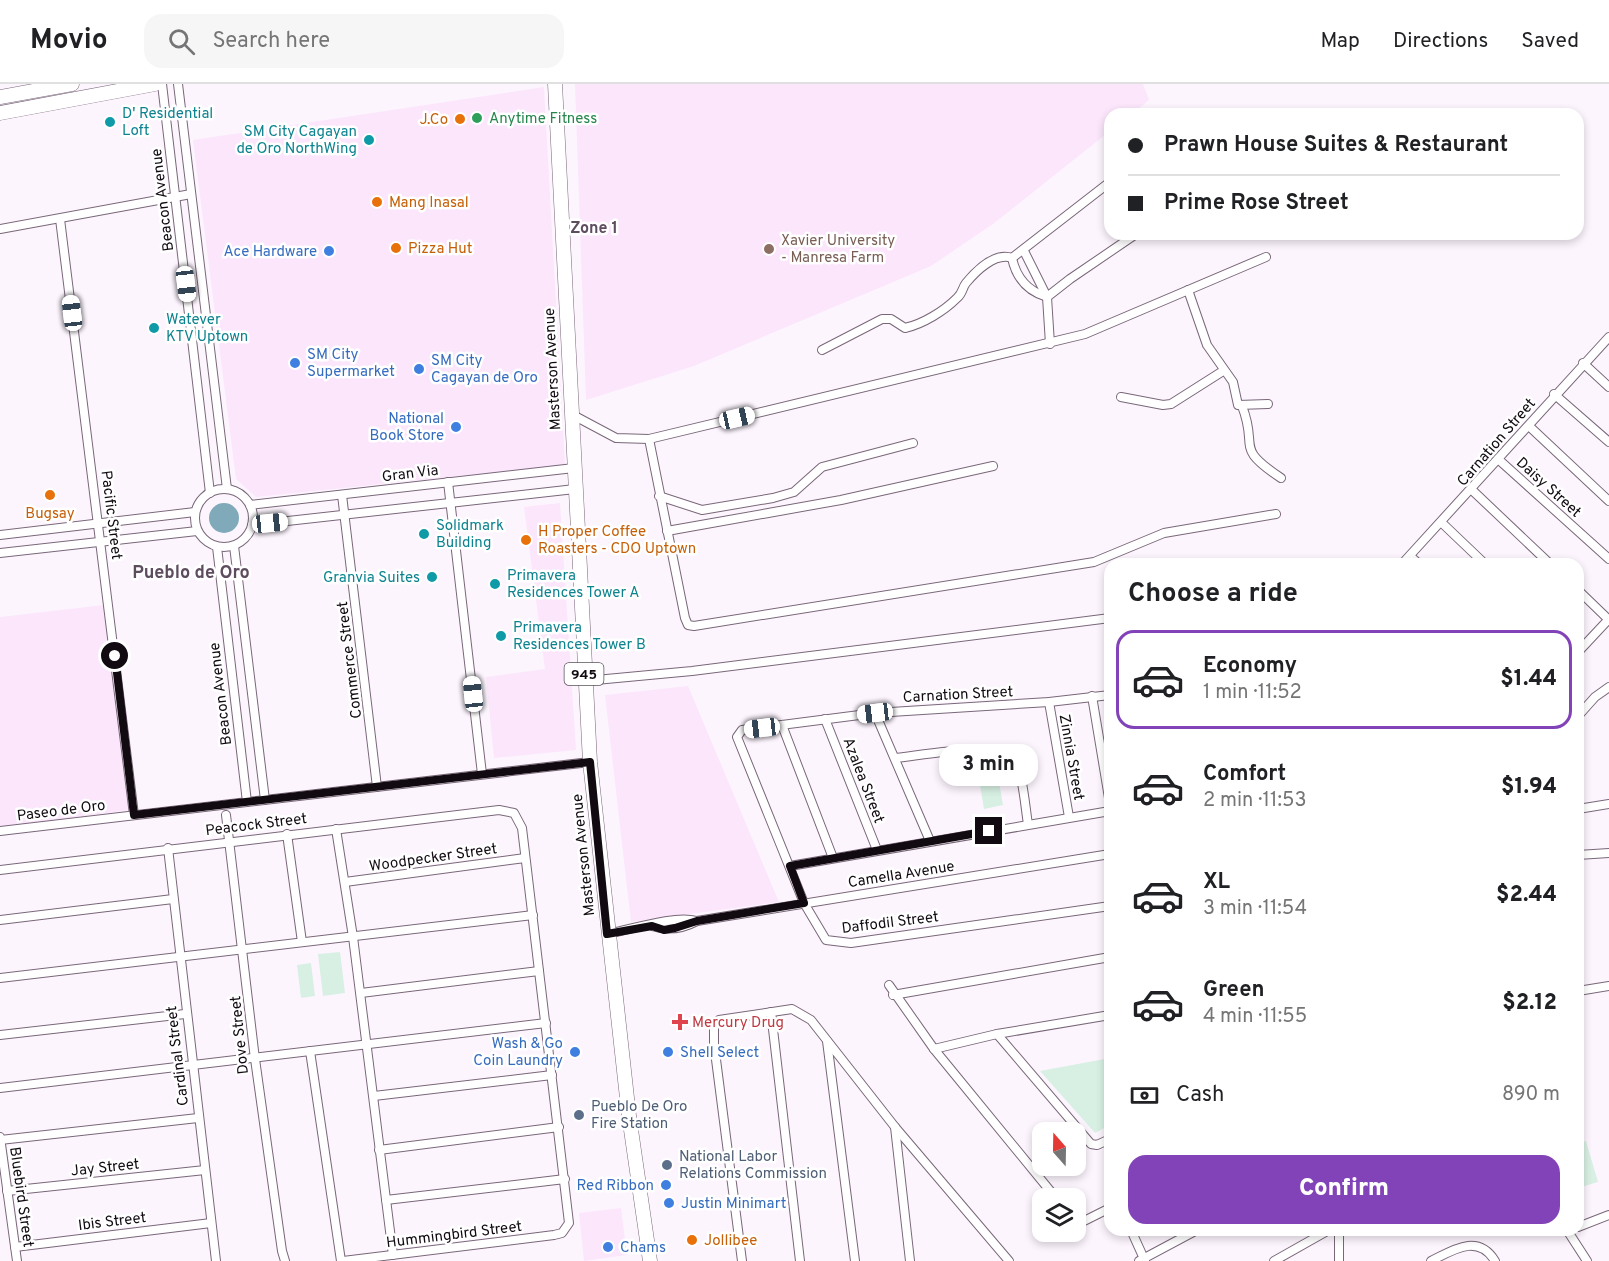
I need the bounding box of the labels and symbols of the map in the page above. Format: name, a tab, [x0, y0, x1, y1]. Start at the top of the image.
place label: D' Residential Loft	[122, 105, 213, 141]
place label: Anytime Fitness	[489, 110, 597, 129]
place label: J.Co	[419, 111, 448, 130]
marker: Anytime Fitness	[470, 111, 484, 125]
marker: J.Co	[453, 112, 467, 126]
marker: D' Residential Loft	[103, 115, 117, 129]
place label: SM City Cagayan de Oro NorthWing	[236, 123, 357, 159]
marker: SM City Cagayan de Oro NorthWing	[362, 133, 376, 147]
street label: Beacon Avenue	[148, 147, 179, 252]
place label: Mang Inasal	[389, 194, 469, 213]
marker: Mang Inasal	[370, 195, 384, 209]
district label: Zone 1	[570, 219, 618, 239]
place label: Xavier University - Manresa Farm	[781, 232, 895, 268]
place label: Pizza Hut	[408, 240, 472, 259]
marker: Pizza Hut	[389, 241, 403, 255]
marker: Xavier University - Manresa Farm	[762, 242, 776, 256]
place label: Ace Hardware	[224, 243, 317, 262]
marker: Ace Hardware	[322, 244, 336, 258]
car	[175, 265, 197, 303]
car	[61, 294, 83, 332]
street label: Masterson Avenue	[541, 307, 566, 431]
place label: Watever KTV Uptown	[166, 311, 248, 347]
marker: Watever KTV Uptown	[147, 321, 161, 335]
place label: SM City Supermarket	[307, 346, 395, 382]
place label: SM City Cagayan de Oro	[431, 352, 538, 388]
marker: SM City Supermarket	[288, 356, 302, 370]
marker: SM City Cagayan de Oro	[412, 362, 426, 376]
street label: Carnation Street	[1454, 395, 1541, 491]
car	[717, 405, 757, 431]
place label: National Book Store	[369, 410, 444, 446]
marker: National Book Store	[449, 420, 463, 434]
street label: Daisy Street	[1511, 454, 1585, 522]
street label: Gran Via	[381, 462, 440, 487]
street label: Pacific Street	[96, 470, 125, 561]
marker: Bugsay	[43, 488, 57, 502]
place label: Bugsay	[25, 505, 75, 524]
car	[251, 512, 289, 534]
place label: Solidmark Building	[436, 517, 504, 553]
place label: H Proper Coffee Roasters - CDO Uptown	[538, 523, 696, 559]
marker: Solidmark Building	[417, 527, 431, 541]
marker: H Proper Coffee Roasters - CDO Uptown	[519, 533, 533, 547]
district label: Pueblo de Oro	[132, 562, 250, 585]
place label: Primavera Residences Tower A	[507, 567, 640, 603]
place label: Granvia Suites	[323, 569, 420, 588]
marker: Granvia Suites	[425, 570, 439, 584]
marker: Primavera Residences Tower A	[488, 577, 502, 591]
street label: Commerce Street	[334, 600, 367, 720]
place label: Primavera Residences Tower B	[513, 619, 646, 655]
marker: Primavera Residences Tower B	[494, 629, 508, 643]
street label: Beacon Avenue	[206, 641, 237, 746]
route start	[101, 642, 128, 669]
road number: 945	[564, 663, 604, 685]
car	[462, 675, 484, 713]
street label: Carnation Street	[902, 683, 1014, 708]
car	[856, 702, 894, 724]
street label: Zinnia Street	[1054, 713, 1087, 802]
car	[743, 717, 781, 739]
street label: Azalea Street	[838, 735, 888, 826]
callout: 3 min	[940, 744, 1038, 786]
street label: Masterson Avenue	[569, 793, 600, 917]
street label: Paseo de Oro	[16, 797, 107, 826]
street label: Peacock Street	[204, 810, 308, 841]
route end	[975, 817, 1002, 844]
street label: Woodpecker Street	[368, 840, 498, 877]
street label: Camella Avenue	[847, 858, 956, 893]
street label: Daffodil Street	[841, 908, 940, 939]
street label: Dove Street	[227, 995, 254, 1075]
street label: Cardinal Street	[163, 1005, 194, 1107]
place label: Mercury Drug	[692, 1014, 784, 1033]
marker: Mercury Drug	[673, 1015, 687, 1029]
place label: Wash & Go Coin Laundry	[473, 1035, 563, 1071]
place label: Shell Select	[680, 1044, 759, 1063]
marker: Wash & Go Coin Laundry	[568, 1045, 582, 1059]
marker: Shell Select	[661, 1045, 675, 1059]
place label: Pueblo De Oro Fire Station	[591, 1098, 687, 1134]
marker: Pueblo De Oro Fire Station	[572, 1108, 586, 1122]
north arrow	[1032, 1122, 1086, 1176]
street label: Bluebird Street	[4, 1146, 37, 1249]
place label: National Labor Relations Commission	[679, 1148, 827, 1184]
street label: Jay Street	[70, 1155, 140, 1182]
marker: National Labor Relations Commission	[660, 1158, 674, 1172]
place label: Red Ribbon	[576, 1177, 654, 1196]
marker: Red Ribbon	[659, 1178, 673, 1192]
place label: Justin Minimart	[681, 1195, 786, 1214]
marker: Justin Minimart	[662, 1196, 676, 1210]
street label: Ibis Street	[77, 1209, 147, 1236]
street label: Hummingbird Street	[385, 1218, 523, 1253]
place label: Jollibee	[704, 1232, 757, 1251]
marker: Jollibee	[685, 1233, 699, 1247]
place label: Chams	[620, 1239, 666, 1258]
marker: Chams	[601, 1240, 615, 1254]

